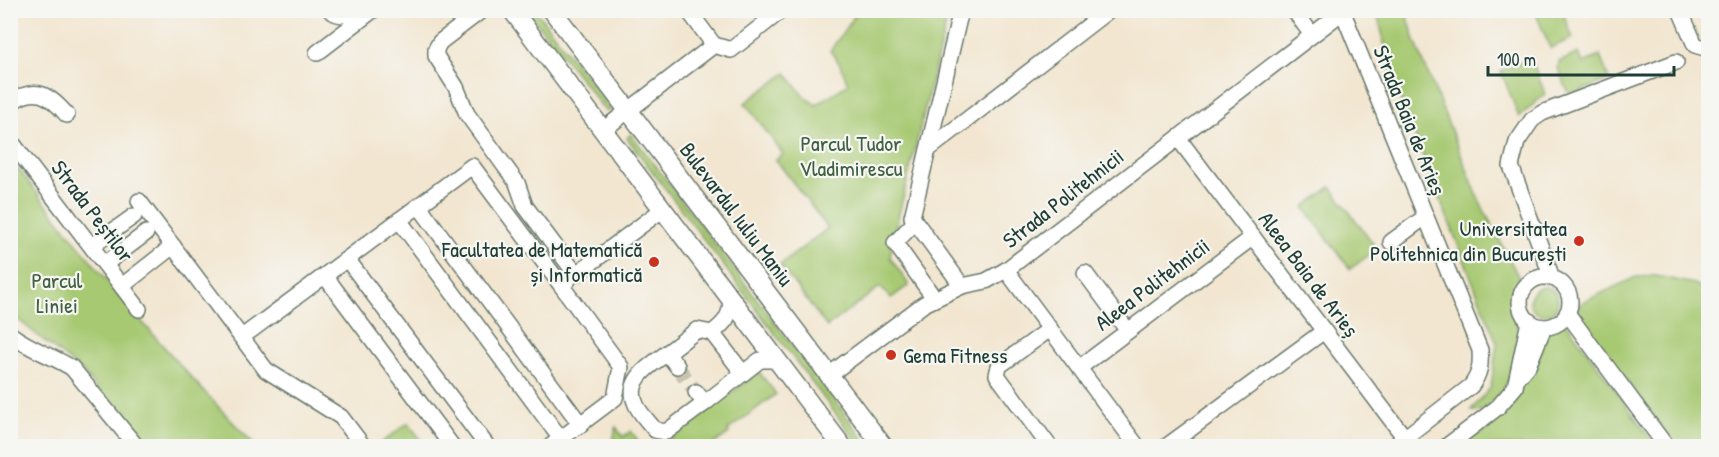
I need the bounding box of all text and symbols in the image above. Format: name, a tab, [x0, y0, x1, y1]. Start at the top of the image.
scale bar	[1488, 39, 1674, 77]
street label: Strada Baia de Arieș	[1366, 41, 1454, 199]
text: 100 m	[1497, 47, 1536, 72]
park label: Parcul Tudor Vladimirescu	[799, 128, 903, 183]
street label: Bulevardul Iuliu Maniu	[673, 136, 801, 292]
street label: Strada Politehnicii	[996, 141, 1130, 255]
street label: Strada Peștilor	[45, 154, 142, 269]
street label: Aleea Baia de Arieș	[1252, 205, 1366, 343]
place label: Universitatea Politehnica din București	[1370, 213, 1567, 268]
street label: Aleea Politehnicii	[1088, 231, 1216, 337]
place label: Facultatea de Matematică și Informatică	[441, 234, 642, 289]
marker: Universitatea Politehnica din București	[1572, 234, 1586, 248]
marker: Facultatea de Matematică și Informatică	[647, 255, 661, 269]
park label: Parcul Liniei	[32, 265, 83, 320]
place label: Gema Fitness	[903, 340, 1007, 370]
marker: Gema Fitness	[884, 348, 898, 362]

